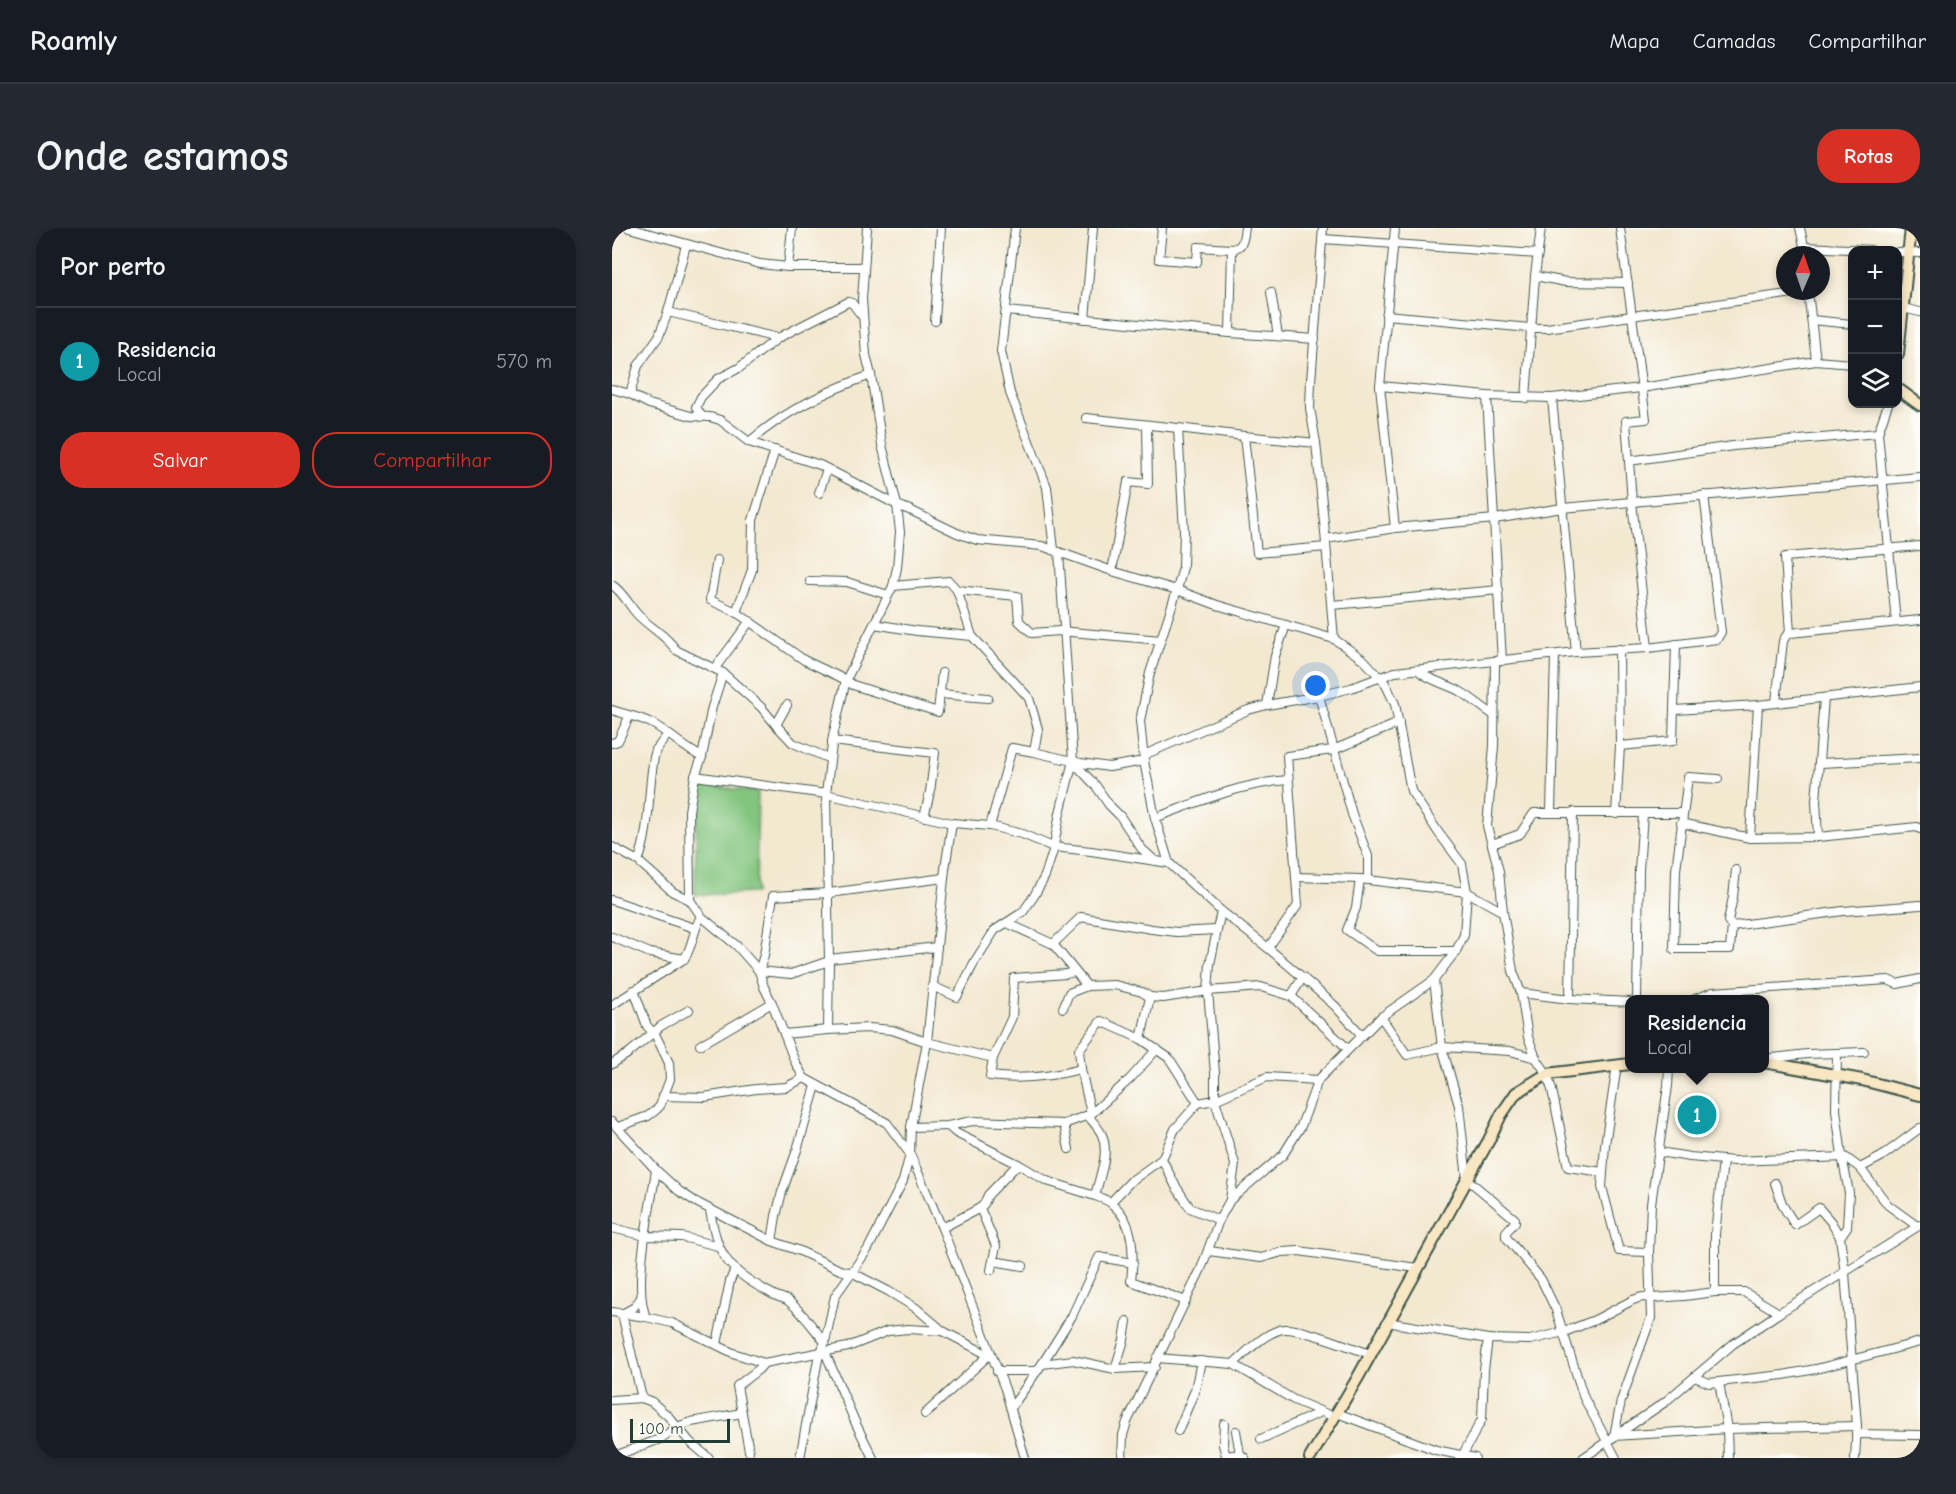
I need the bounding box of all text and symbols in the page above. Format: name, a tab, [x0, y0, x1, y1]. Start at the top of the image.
text: Roamly	[30, 25, 117, 57]
text: Mapa	[1609, 29, 1660, 53]
text: Camadas	[1693, 29, 1776, 53]
text: Compartilhar	[1809, 29, 1926, 53]
button: Rotas	[1817, 129, 1920, 183]
text: Onde estamos	[36, 132, 289, 181]
north arrow	[1776, 246, 1830, 300]
map controls	[1848, 246, 1902, 408]
button: +	[1848, 246, 1902, 300]
text: Por perto	[60, 252, 166, 282]
button: −	[1848, 300, 1902, 354]
text: Residencia	[117, 337, 216, 363]
text: 1	[76, 350, 83, 373]
text: 570 m	[496, 350, 552, 373]
button: layers	[1848, 354, 1902, 408]
text: Local	[117, 363, 162, 386]
button: Salvar	[60, 432, 300, 488]
button: Compartilhar	[312, 432, 552, 488]
your location	[1301, 671, 1330, 700]
popup	[1625, 995, 1769, 1073]
text: Residencia	[1647, 1010, 1747, 1036]
text: Local	[1647, 1036, 1692, 1059]
pin: 1	[1678, 1092, 1716, 1138]
scale bar	[630, 1416, 730, 1444]
text: 100 m	[639, 1420, 683, 1438]

